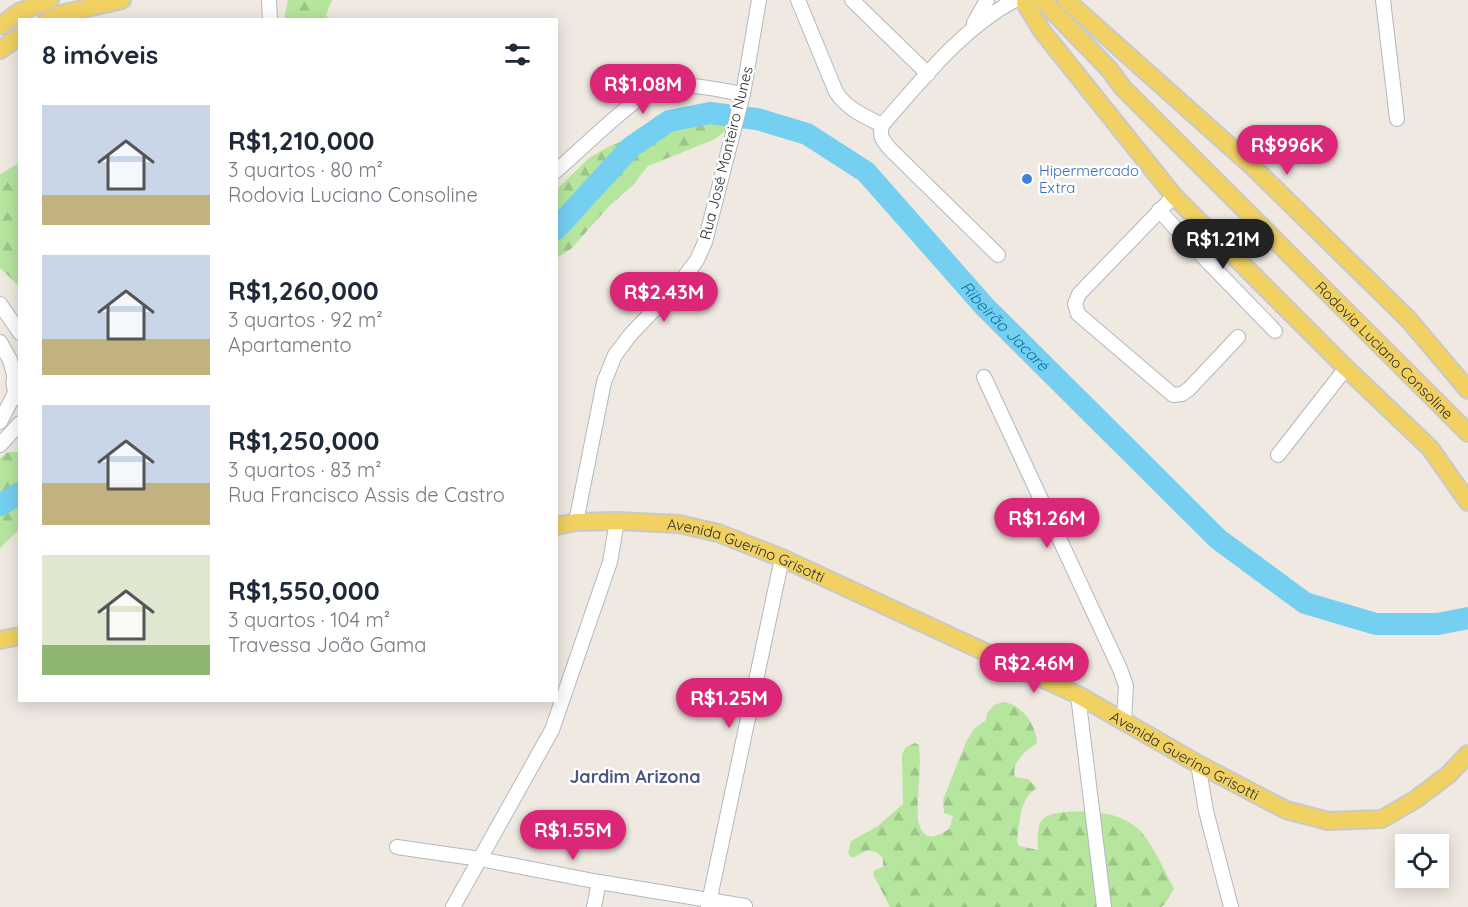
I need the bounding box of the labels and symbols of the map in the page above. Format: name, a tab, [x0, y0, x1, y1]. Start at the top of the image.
pin: R$1.08M	[588, 64, 698, 115]
street label: Rua José Monteiro Nunes	[695, 64, 757, 242]
pin: R$996K	[1238, 125, 1336, 176]
place label: Hipermercado Extra	[1039, 161, 1139, 197]
marker: Hipermercado Extra	[1020, 172, 1034, 186]
pin: R$1.21M	[1168, 219, 1278, 270]
pin: R$2.43M	[609, 272, 719, 323]
water label: Ribeirão Jacaré	[957, 277, 1054, 376]
street label: Rodovia Luciano Consoline	[1312, 277, 1458, 423]
pin: R$1.26M	[992, 498, 1102, 549]
street label: Avenida Guerino Grisotti	[667, 514, 828, 586]
pin: R$2.46M	[979, 643, 1089, 694]
pin: R$1.25M	[674, 678, 784, 729]
street label: Avenida Guerino Grisotti	[1107, 706, 1262, 804]
district label: Jardim Arizona	[569, 765, 701, 788]
pin: R$1.55M	[518, 810, 628, 861]

